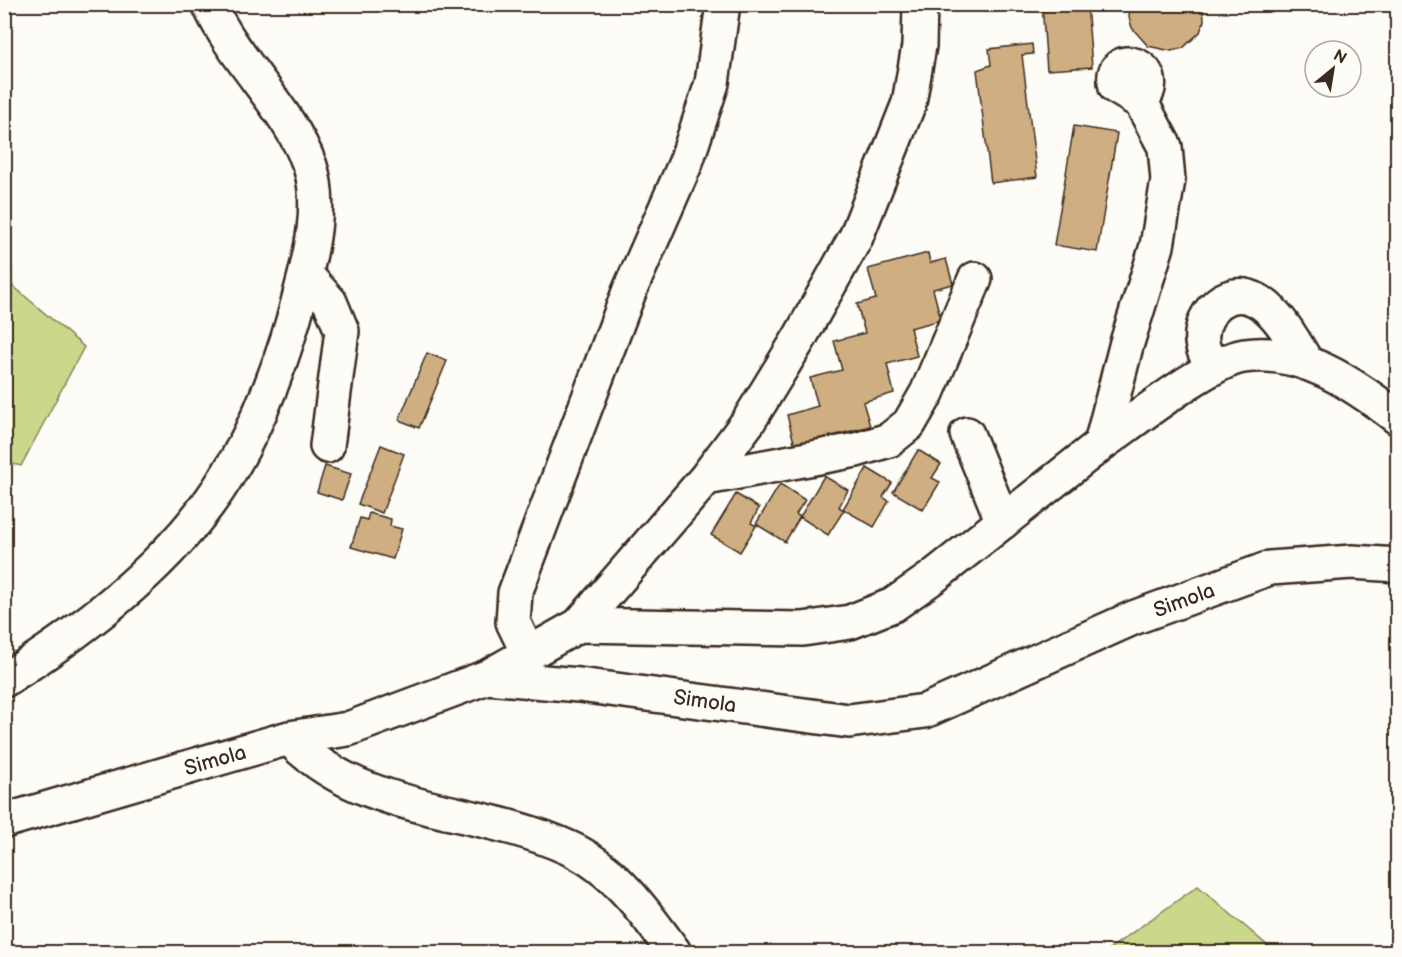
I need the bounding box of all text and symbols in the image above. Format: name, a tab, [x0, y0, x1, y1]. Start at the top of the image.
north arrow	[1303, 39, 1363, 99]
text: N	[1330, 46, 1350, 69]
street label: Simola	[1150, 578, 1218, 623]
street label: Simola	[672, 685, 738, 718]
street label: Simola	[181, 740, 249, 781]

